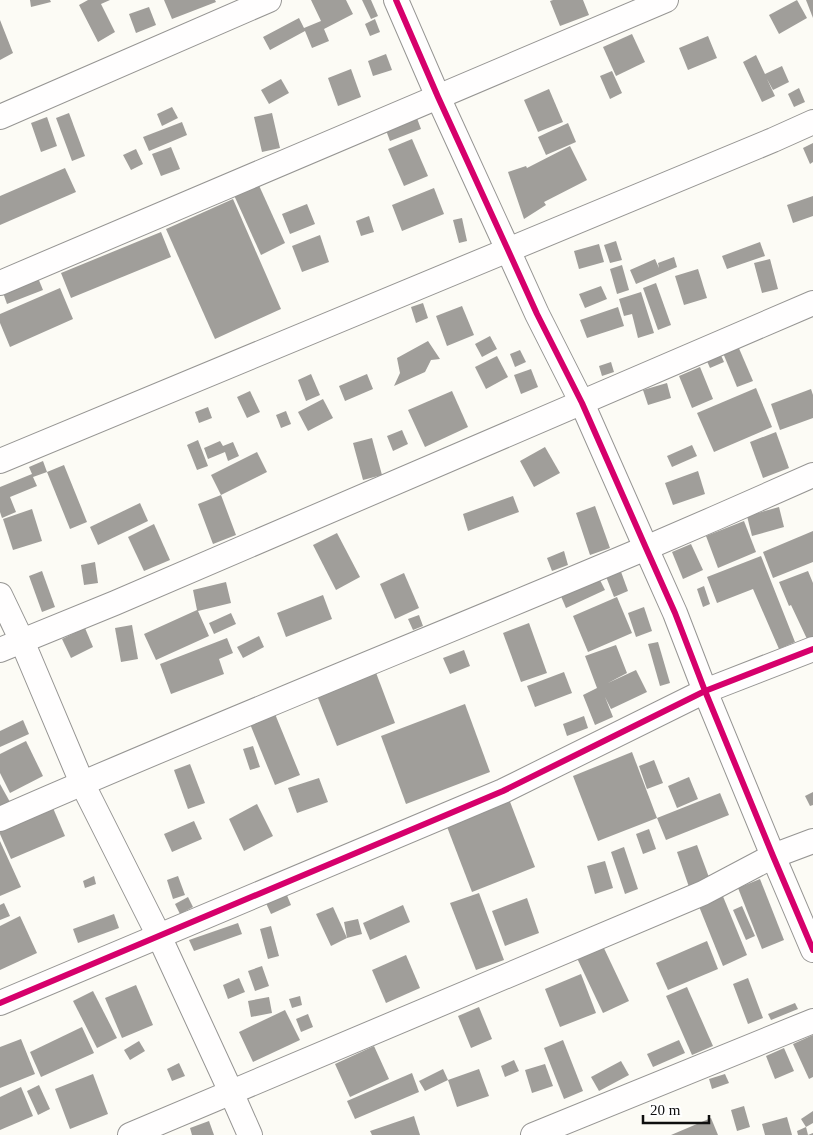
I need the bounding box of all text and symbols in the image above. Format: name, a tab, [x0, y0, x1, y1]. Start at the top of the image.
scale bar	[643, 1092, 709, 1124]
text: 20 m	[650, 1102, 681, 1118]

